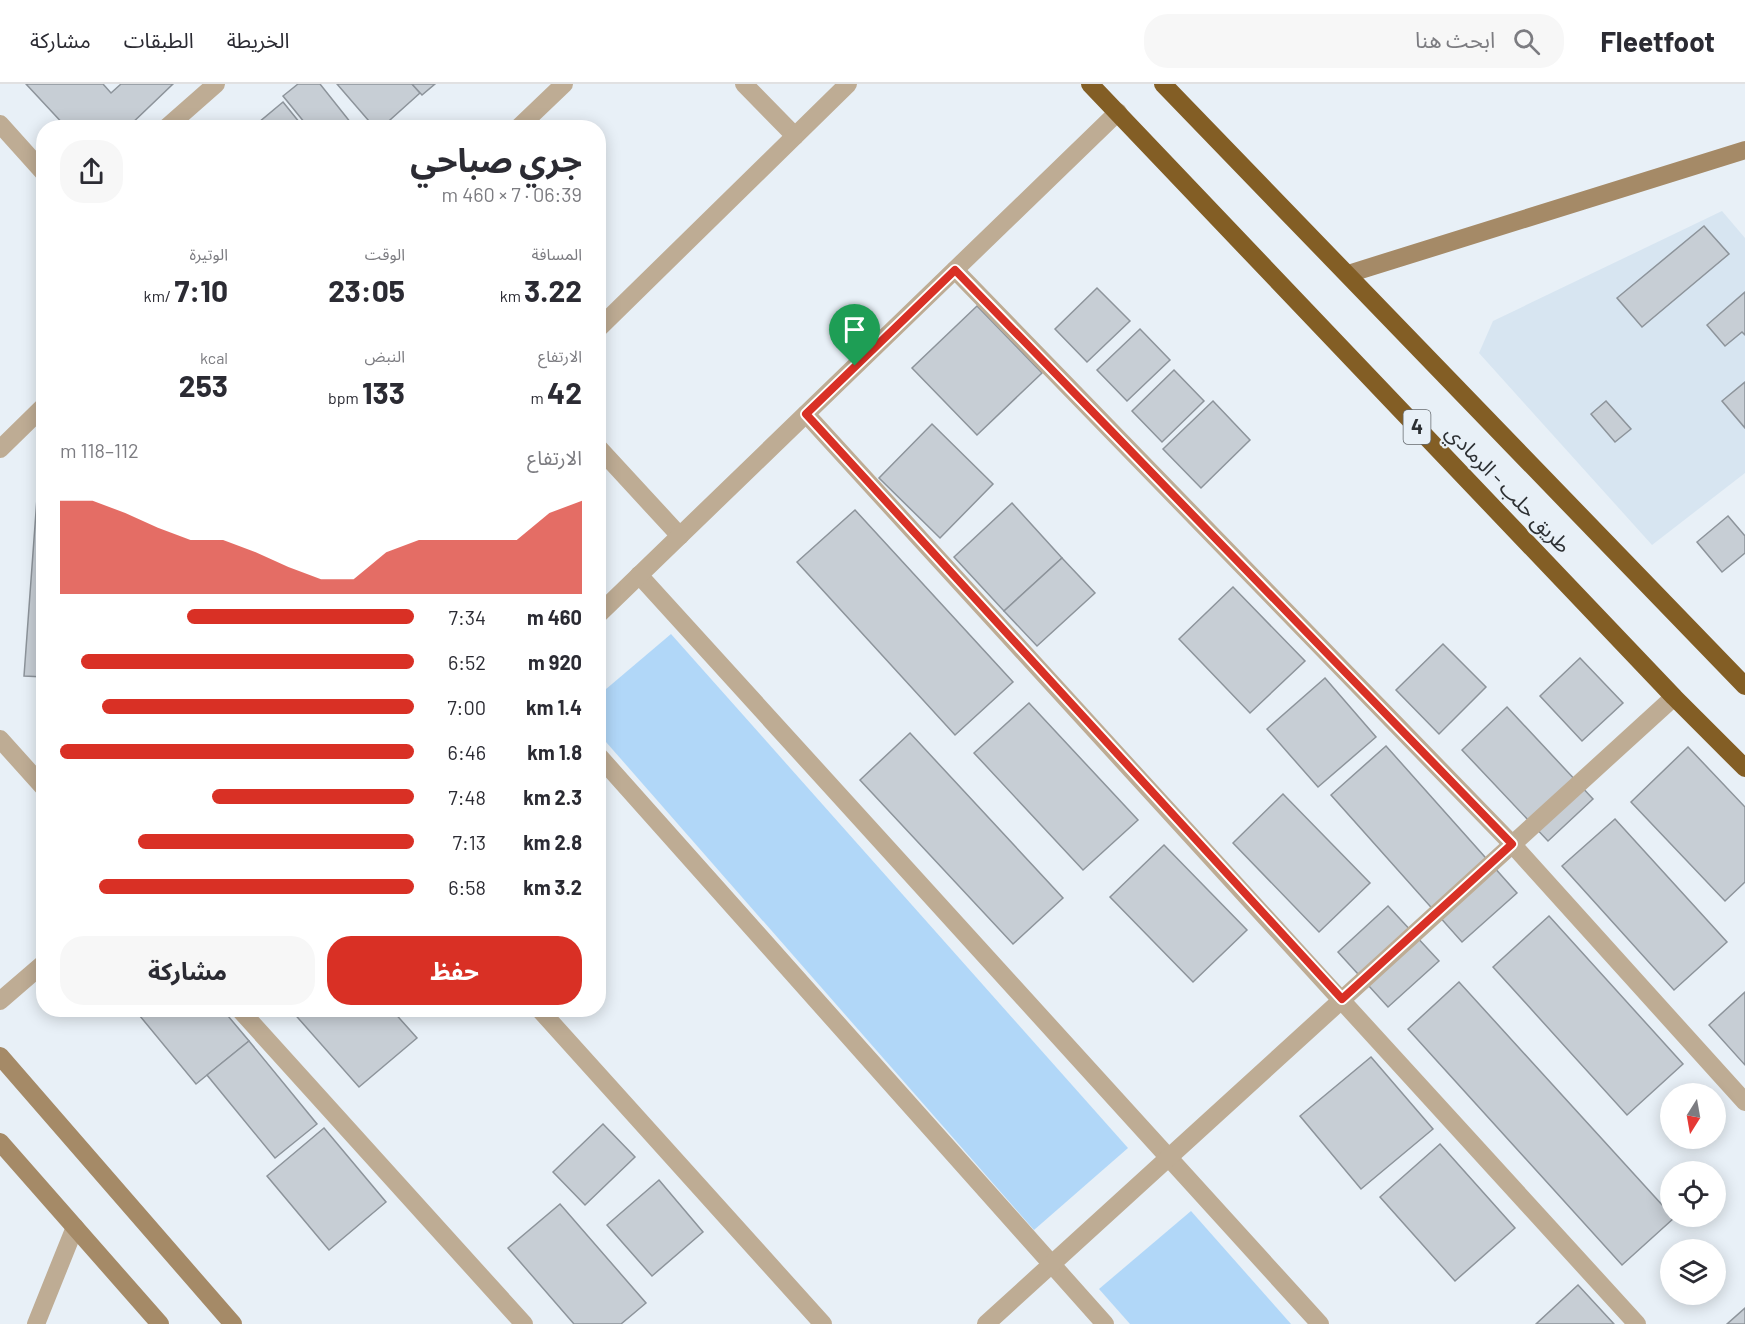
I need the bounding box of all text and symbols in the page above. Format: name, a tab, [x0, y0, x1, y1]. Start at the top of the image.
search box	[1144, 14, 1564, 68]
text: Fleetfoot	[1600, 24, 1715, 58]
icon: search	[1510, 25, 1543, 58]
text: ابحث هنا	[1415, 26, 1495, 52]
text: مشاركة	[30, 27, 91, 52]
text: الطبقات	[124, 27, 194, 52]
text: الخريطة	[227, 27, 290, 52]
text: جري صباحي	[410, 139, 582, 179]
button: share	[60, 140, 123, 203]
text: 06:39 · 7 × 460 m	[442, 182, 582, 206]
text: الوتيرة	[190, 244, 228, 263]
text: الوقت	[365, 244, 405, 263]
text: المسافة	[532, 244, 582, 263]
text: 7:10	[174, 272, 228, 308]
text: 23:05	[328, 272, 405, 308]
text: 3.22	[524, 272, 582, 308]
text: /km	[144, 286, 174, 305]
text: km	[500, 286, 524, 305]
pin	[829, 304, 880, 366]
icon: arrive	[838, 313, 871, 346]
text: النبض	[364, 346, 405, 365]
text: الارتفاع	[538, 346, 582, 365]
text: kcal	[200, 348, 228, 367]
text: 253	[179, 367, 228, 403]
text: 133	[362, 374, 405, 410]
text: 42	[547, 374, 582, 410]
text: bpm	[328, 388, 362, 407]
text: m	[531, 388, 547, 407]
road number: 4	[1404, 410, 1430, 444]
street label: طريق حلب - الرمادي	[1438, 419, 1577, 561]
text: 112–118 m	[60, 438, 139, 462]
text: الارتفاع	[527, 445, 582, 469]
text: 7:34	[448, 605, 486, 629]
text: 460 m	[527, 605, 582, 629]
text: 6:52	[448, 650, 486, 674]
text: 920 m	[528, 650, 582, 674]
text: 7:00	[447, 695, 486, 719]
text: 1.4 km	[526, 695, 582, 719]
text: 6:46	[448, 740, 486, 764]
text: 1.8 km	[527, 740, 582, 764]
text: 7:48	[448, 785, 486, 809]
text: 2.3 km	[523, 785, 582, 809]
text: 7:13	[452, 830, 486, 854]
text: 2.8 km	[523, 830, 582, 854]
text: 6:58	[448, 875, 486, 899]
text: 3.2 km	[523, 875, 582, 899]
button: مشاركة	[60, 936, 315, 1005]
button: حفظ	[327, 936, 582, 1005]
north arrow	[1660, 1083, 1726, 1149]
map controls	[1660, 1083, 1726, 1305]
button: locate	[1660, 1161, 1726, 1227]
button: layers	[1660, 1239, 1726, 1305]

